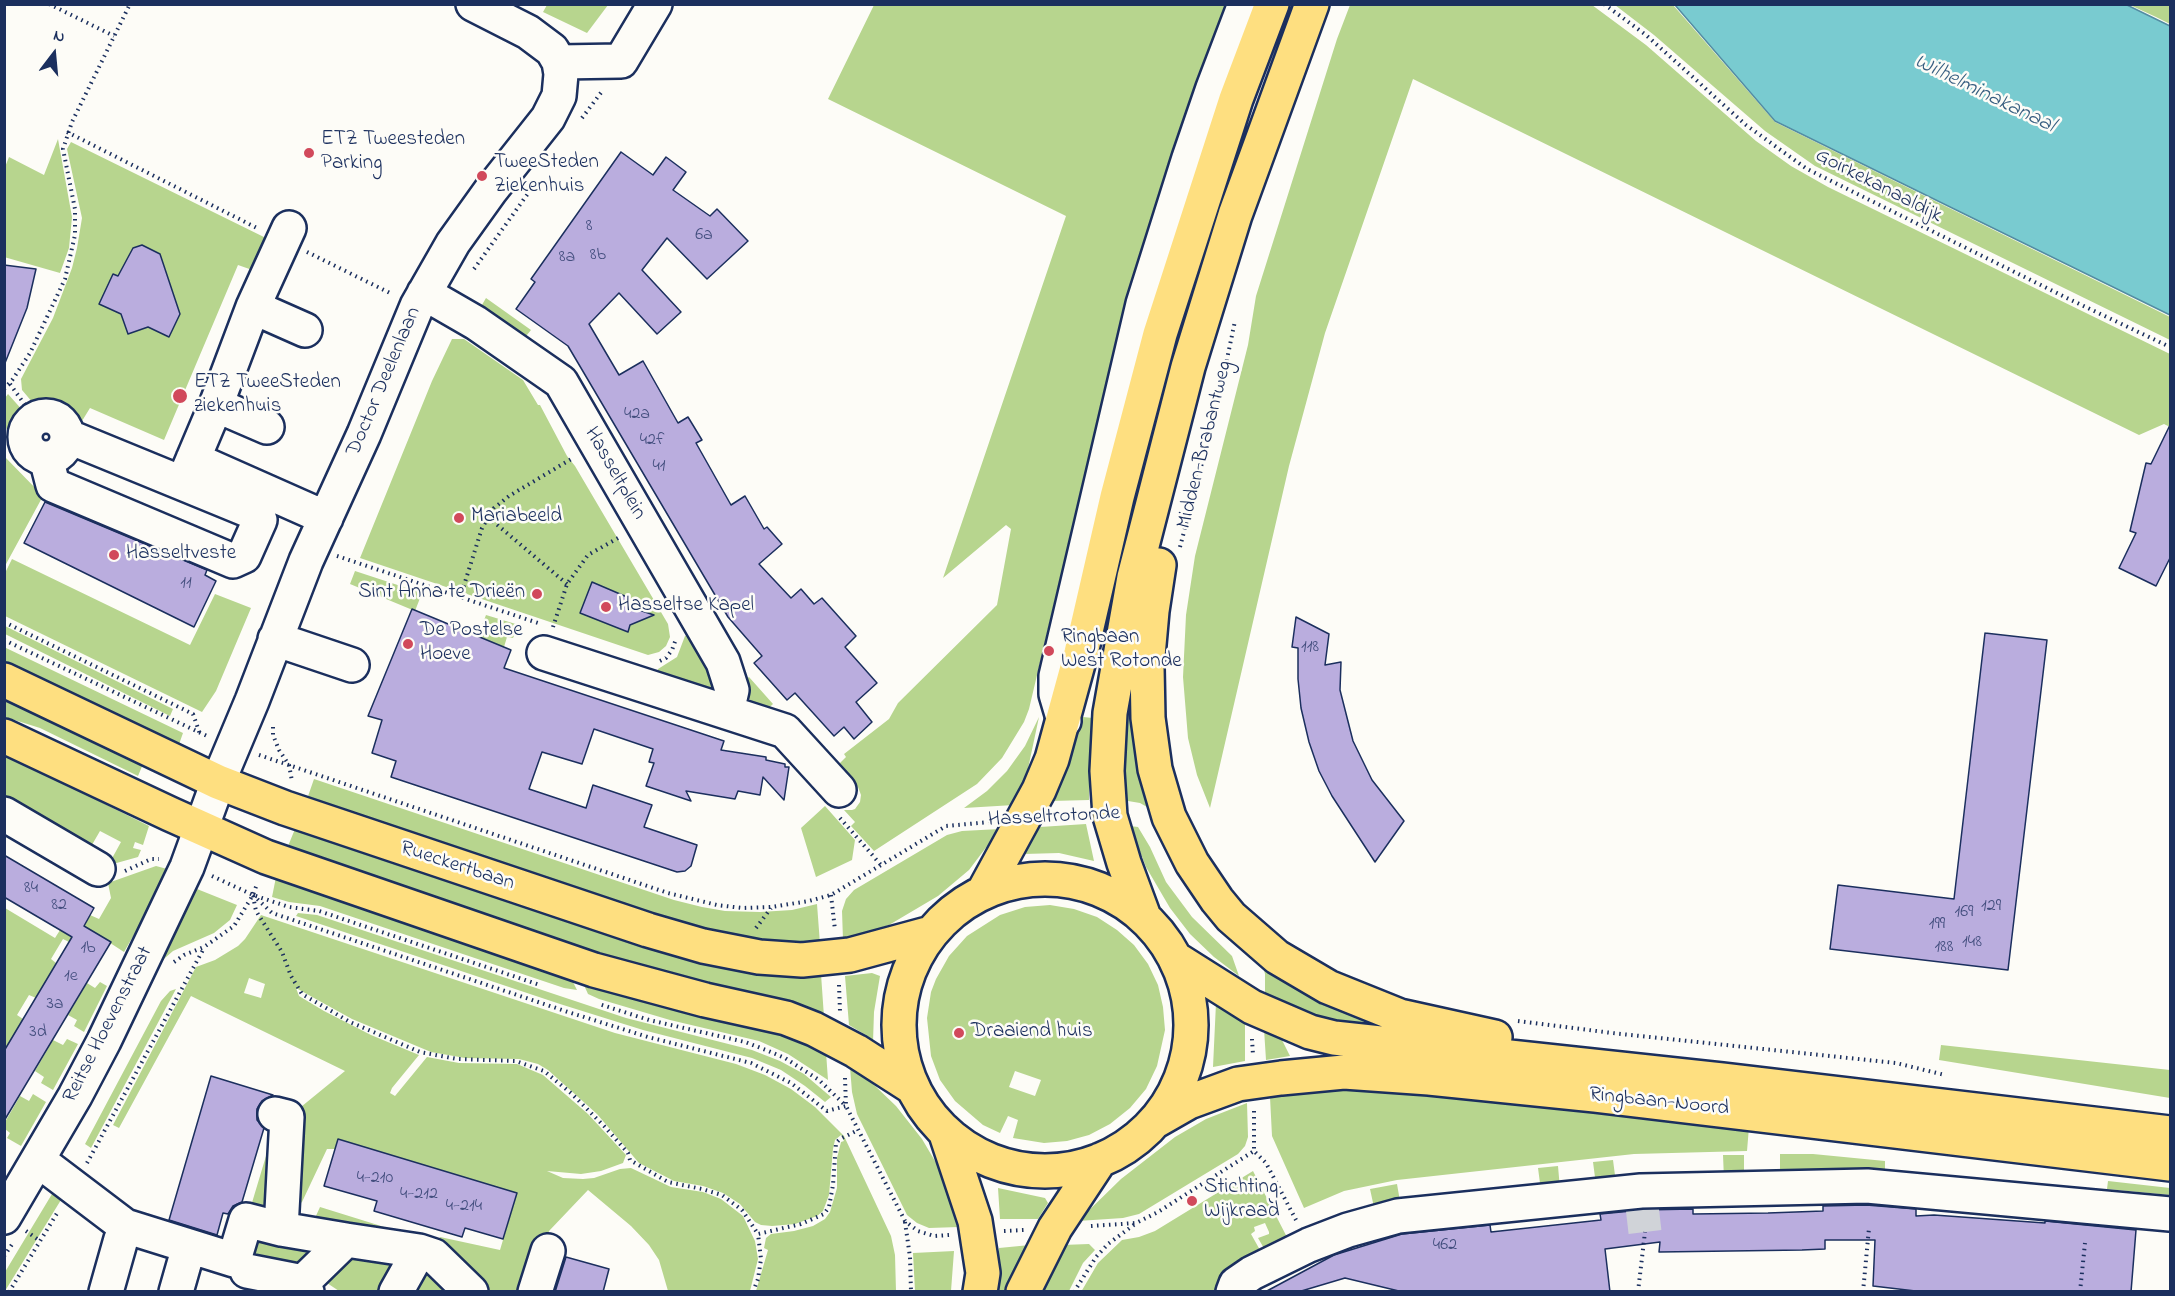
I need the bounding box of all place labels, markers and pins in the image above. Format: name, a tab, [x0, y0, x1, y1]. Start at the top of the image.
place label: ETZ Tweesteden Parking	[321, 128, 465, 178]
marker: ETZ Tweesteden Parking	[302, 146, 316, 160]
place label: TweeSteden Ziekenhuis	[494, 151, 599, 201]
marker: TweeSteden Ziekenhuis	[475, 169, 489, 183]
place label: ETZ TweeSteden ziekenhuis	[194, 371, 341, 421]
marker: ETZ TweeSteden ziekenhuis	[171, 387, 189, 405]
place label: Mariabeeld	[471, 505, 562, 531]
marker: Mariabeeld	[452, 511, 466, 525]
place label: Hasseltveste	[126, 542, 236, 568]
marker: Hasseltveste	[107, 548, 121, 562]
place label: Sint Anna te Drieën	[358, 581, 525, 607]
marker: Sint Anna te Drieën	[530, 587, 544, 601]
place label: Hasseltse Kapel	[618, 594, 754, 620]
marker: Hasseltse Kapel	[599, 600, 613, 614]
place label: De Postelse Hoeve	[420, 619, 523, 669]
place label: Ringbaan West Rotonde	[1061, 626, 1182, 676]
marker: De Postelse Hoeve	[401, 637, 415, 651]
marker: Ringbaan West Rotonde	[1042, 644, 1056, 658]
place label: Draaiend huis	[971, 1020, 1093, 1046]
marker: Draaiend huis	[952, 1026, 966, 1040]
place label: Stichting Wijkraad	[1204, 1176, 1279, 1226]
marker: Stichting Wijkraad	[1185, 1194, 1199, 1208]

